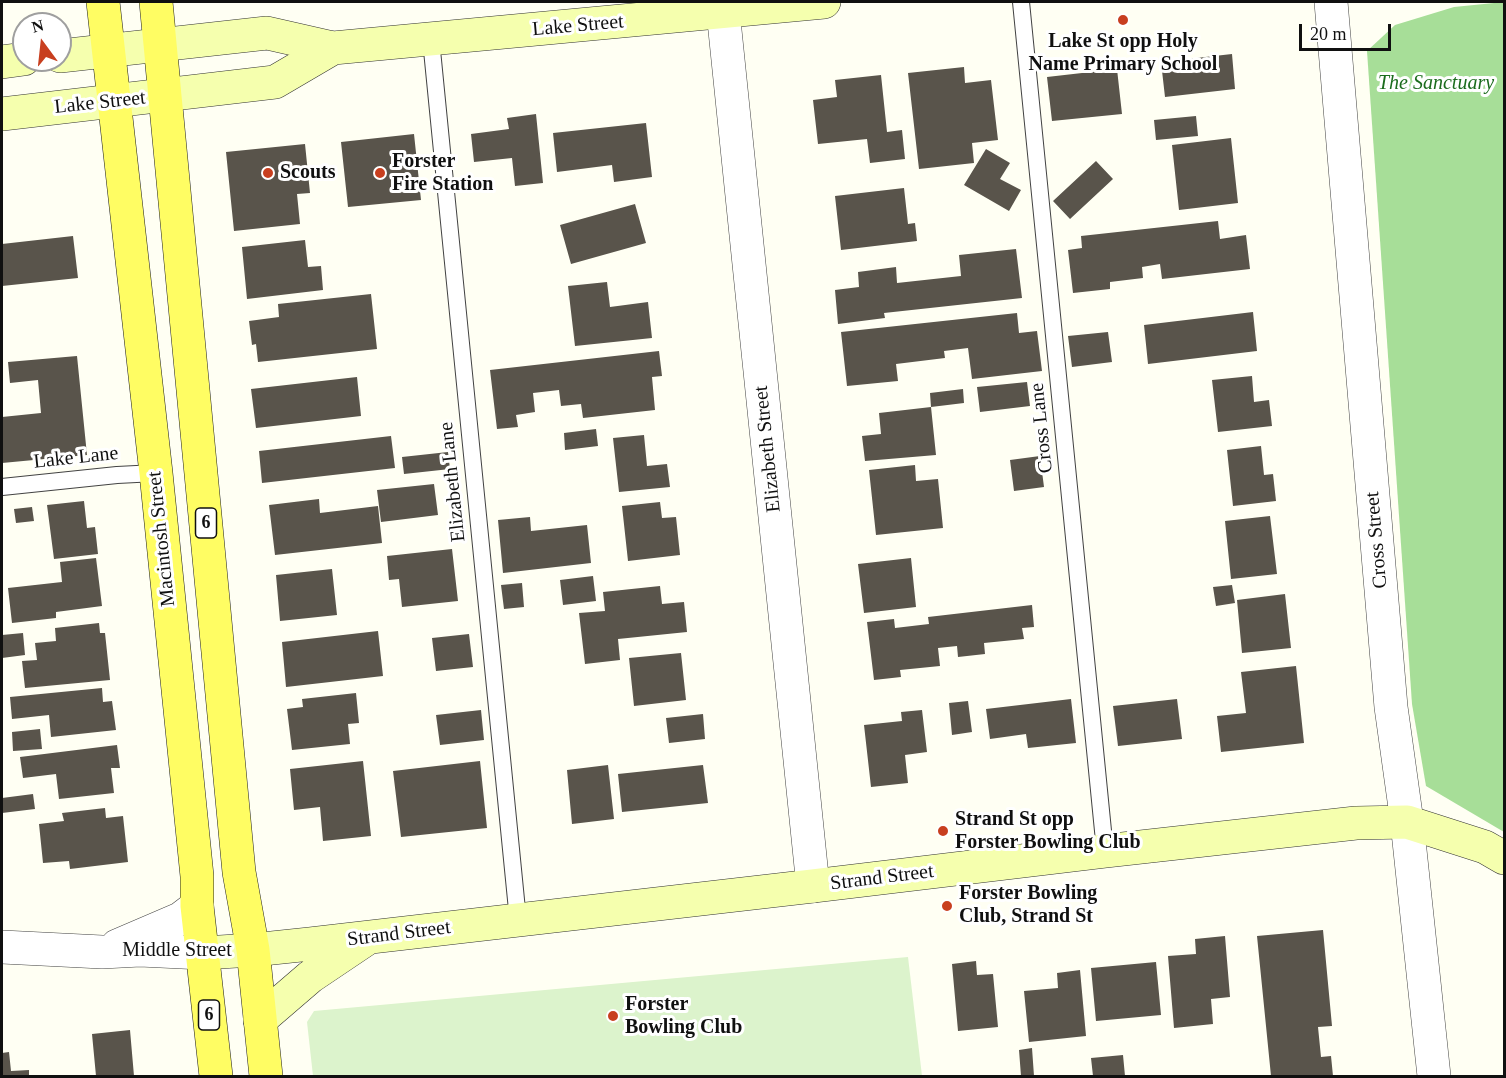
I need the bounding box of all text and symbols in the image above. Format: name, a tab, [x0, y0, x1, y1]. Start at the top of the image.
street label: Lake Street	[531, 10, 625, 42]
north arrow	[12, 12, 72, 72]
scale bar	[1302, 12, 1394, 50]
marker: Lake St opp Holy Name Primary School	[1116, 13, 1130, 27]
text: N	[30, 16, 46, 36]
text: 20 m	[1310, 24, 1347, 44]
place label: Lake St opp Holy Name Primary School	[1029, 30, 1217, 77]
park label: The Sanctuary	[1378, 72, 1494, 96]
street label: Lake Street	[53, 86, 147, 120]
place label: Forster Fire Station	[392, 150, 493, 197]
place label: Scouts	[280, 161, 336, 185]
marker: Scouts	[261, 166, 275, 180]
marker: Forster Fire Station	[373, 166, 387, 180]
street label: Cross Lane	[1025, 382, 1059, 474]
street label: Elizabeth Street	[749, 385, 787, 513]
street label: Elizabeth Lane	[435, 421, 471, 543]
street label: Lake Lane	[33, 442, 119, 474]
street label: Macintosh Street	[143, 470, 181, 608]
street label: Cross Street	[1361, 491, 1393, 589]
road number: 6	[196, 508, 216, 538]
place label: Strand St opp Forster Bowling Club	[955, 808, 1141, 855]
marker: Strand St opp Forster Bowling Club	[936, 824, 950, 838]
street label: Strand Street	[829, 860, 935, 896]
place label: Forster Bowling Club, Strand St	[959, 882, 1097, 929]
marker: Forster Bowling Club, Strand St	[940, 899, 954, 913]
street label: Strand Street	[346, 916, 452, 952]
street label: Middle Street	[122, 939, 232, 963]
place label: Forster Bowling Club	[625, 993, 742, 1040]
road number: 6	[198, 1000, 220, 1030]
marker: Forster Bowling Club	[606, 1009, 620, 1023]

